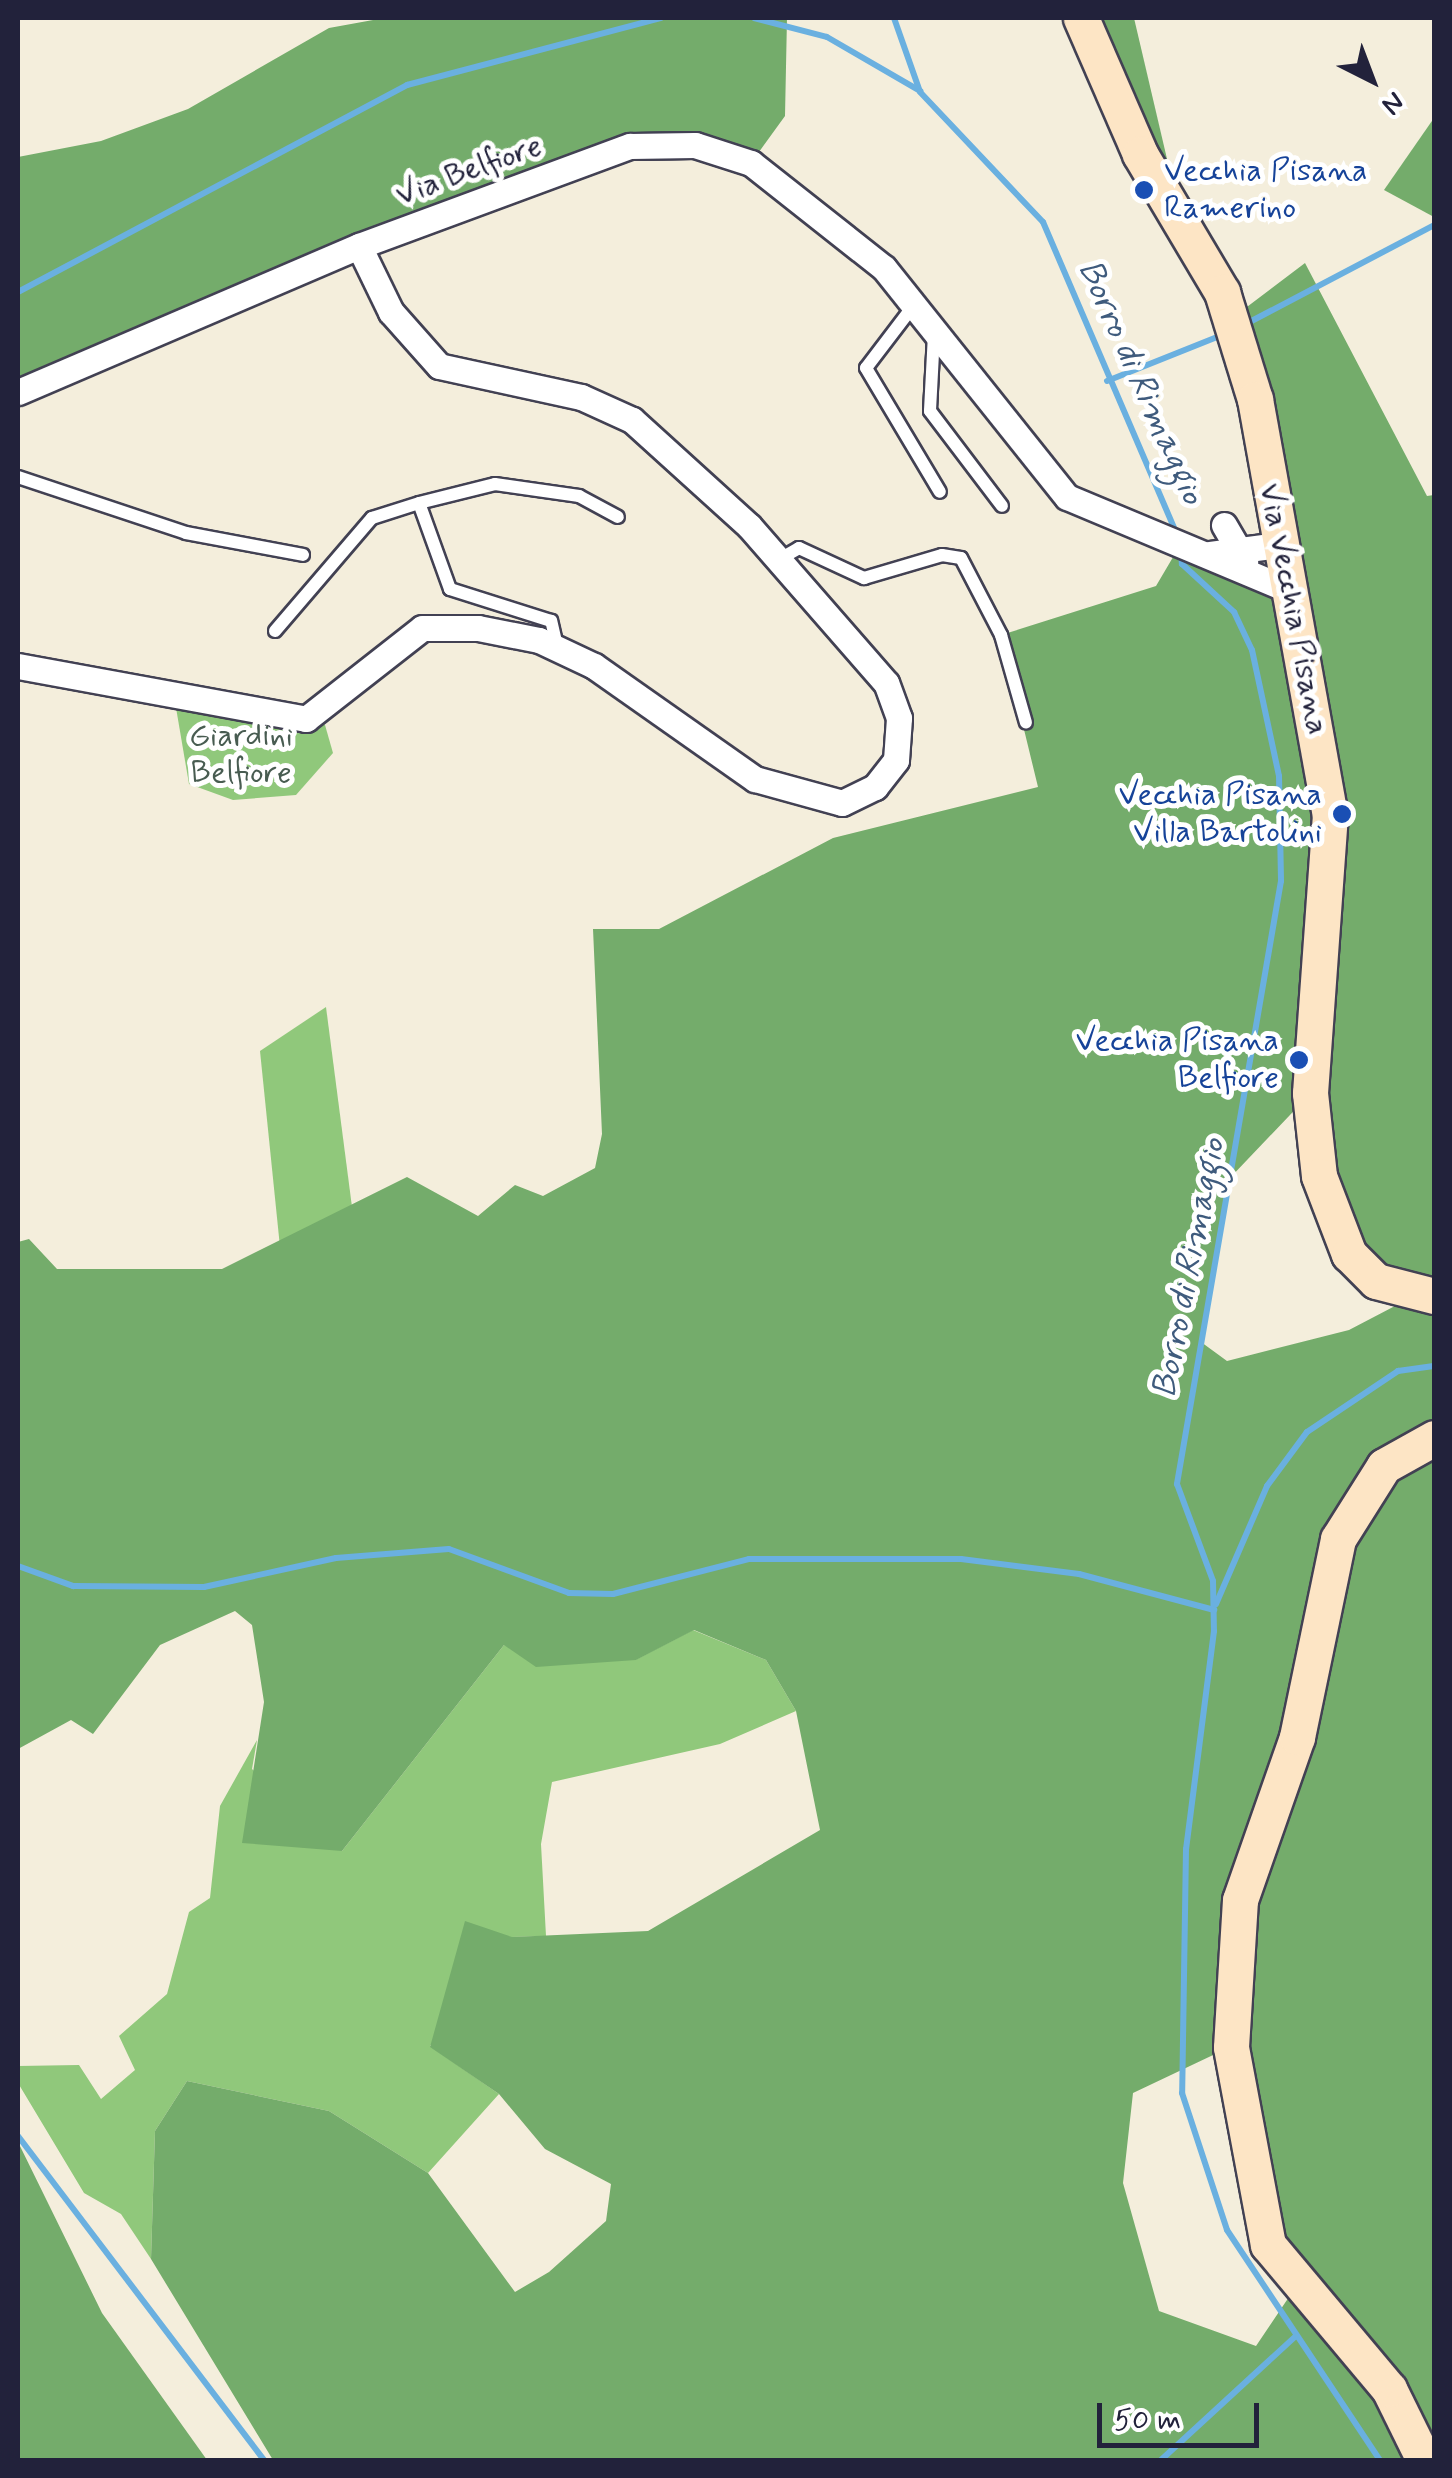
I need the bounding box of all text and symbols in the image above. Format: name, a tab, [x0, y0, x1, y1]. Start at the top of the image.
north arrow	[1322, 30, 1422, 130]
text: N	[1373, 83, 1412, 123]
street label: Via Belfiore	[390, 127, 548, 215]
place label: Vecchia Pisana Ramerino	[1164, 153, 1369, 228]
marker: Vecchia Pisana Ramerino	[1133, 179, 1155, 201]
water label: Borro di Rimaggio	[1069, 256, 1213, 508]
street label: Via Vecchia Pisana	[1250, 479, 1336, 739]
park label: Giardini Belfiore	[189, 718, 293, 793]
place label: Vecchia Pisana Villa Bartolini	[1117, 777, 1322, 852]
marker: Vecchia Pisana Villa Bartolini	[1331, 803, 1353, 825]
place label: Vecchia Pisana Belfiore	[1074, 1023, 1279, 1098]
marker: Vecchia Pisana Belfiore	[1288, 1049, 1310, 1071]
water label: Borro di Rimaggio	[1144, 1138, 1234, 1398]
scale bar	[1102, 2383, 1264, 2445]
text: 50 m	[1114, 2401, 1181, 2440]

